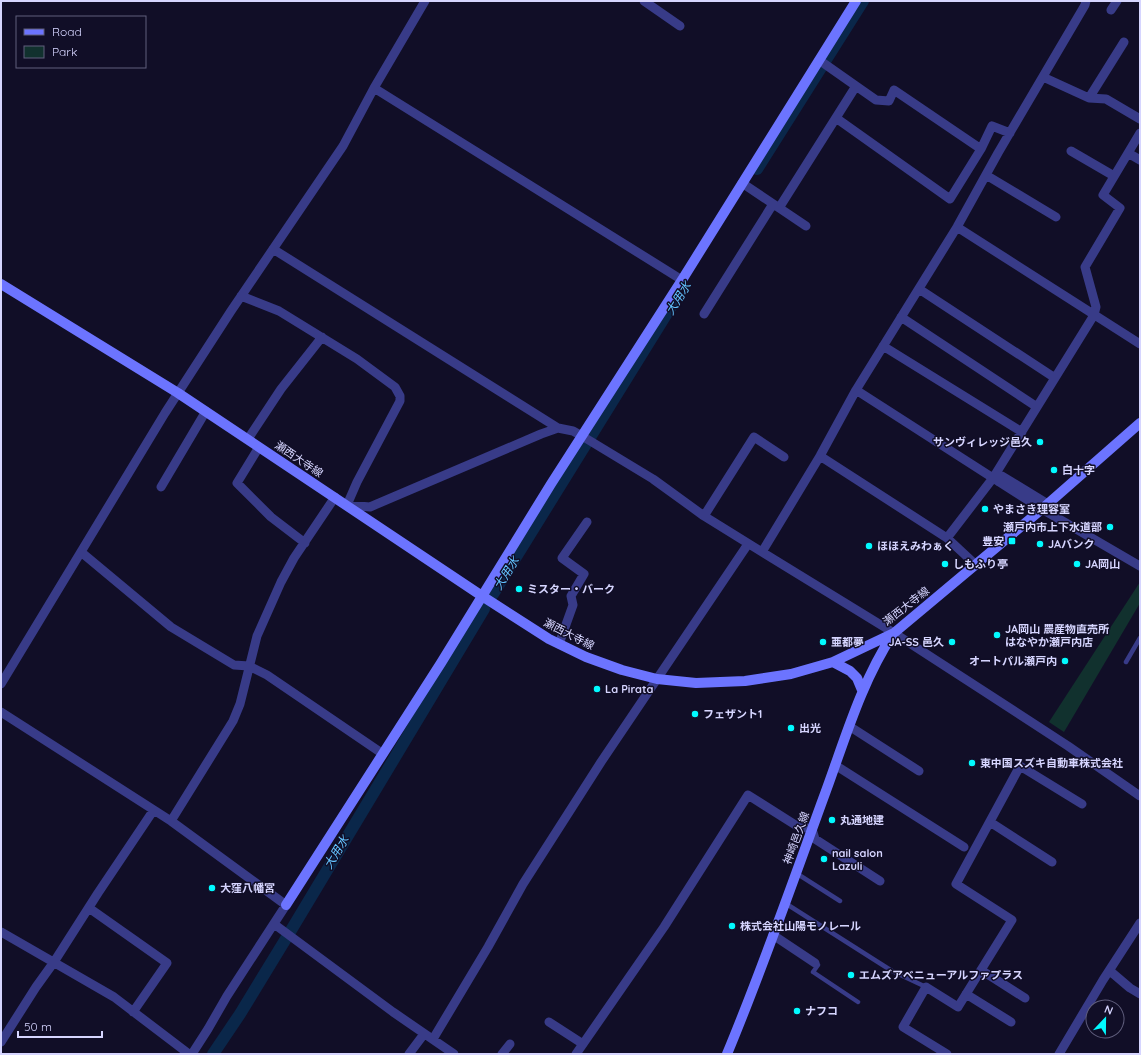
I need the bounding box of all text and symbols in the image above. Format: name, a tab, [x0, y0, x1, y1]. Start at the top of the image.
legend	[16, 16, 146, 68]
text: Road	[52, 24, 82, 39]
text: Park	[52, 44, 77, 59]
water label: 大用水	[662, 277, 695, 317]
place label: サンヴィレッジ邑久	[933, 435, 1032, 449]
marker: サンヴィレッジ邑久	[1035, 437, 1045, 447]
street label: 瀬西大寺線	[272, 438, 326, 480]
place label: 白十字	[1062, 463, 1095, 477]
marker: 白十字	[1049, 465, 1059, 475]
place label: やまさき理容室	[993, 502, 1070, 516]
marker: やまさき理容室	[980, 504, 990, 514]
place label: 瀬戸内市上下水道部	[1003, 520, 1102, 534]
marker: 瀬戸内市上下水道部	[1105, 522, 1115, 532]
place label: 豊安	[982, 534, 1004, 548]
marker: 豊安	[1007, 536, 1017, 546]
place label: JAバンク	[1048, 537, 1095, 551]
place label: ほほえみわぁく	[877, 539, 954, 553]
marker: JAバンク	[1035, 539, 1045, 549]
marker: ほほえみわぁく	[864, 541, 874, 551]
water label: 大用水	[490, 552, 523, 592]
place label: しもふり亭	[953, 557, 1008, 571]
place label: JA岡山	[1085, 557, 1120, 571]
marker: しもふり亭	[940, 559, 950, 569]
marker: JA岡山	[1072, 559, 1082, 569]
place label: ミスター・バーク	[527, 582, 615, 596]
marker: ミスター・バーク	[514, 584, 524, 594]
street label: 瀬西大寺線	[880, 584, 932, 628]
street label: 瀬西大寺線	[541, 615, 597, 653]
place label: JA岡山 農産物直売所 はなやか瀬戸内店	[1005, 622, 1109, 649]
marker: JA岡山 農産物直売所 はなやか瀬戸内店	[992, 630, 1002, 640]
place label: 亜都夢	[831, 635, 864, 649]
place label: JA-SS 邑久	[888, 635, 944, 649]
marker: 亜都夢	[818, 637, 828, 647]
marker: JA-SS 邑久	[947, 637, 957, 647]
place label: オートパル瀬戸内	[969, 654, 1057, 668]
marker: オートパル瀬戸内	[1060, 656, 1070, 666]
place label: La Pirata	[605, 682, 653, 696]
marker: La Pirata	[592, 684, 602, 694]
place label: フェザント1	[703, 707, 762, 721]
marker: フェザント1	[690, 709, 700, 719]
place label: 出光	[799, 721, 821, 735]
marker: 出光	[786, 723, 796, 733]
place label: 東中国スズキ自動車株式会社	[980, 756, 1123, 770]
marker: 東中国スズキ自動車株式会社	[967, 758, 977, 768]
street label: 神崎邑久線	[780, 810, 812, 866]
place label: 丸通地建	[840, 813, 884, 827]
marker: 丸通地建	[827, 815, 837, 825]
water label: 大用水	[320, 831, 353, 871]
place label: nail salon Lazuli	[832, 846, 883, 873]
marker: nail salon Lazuli	[819, 854, 829, 864]
place label: 大窪八幡宮	[220, 881, 275, 895]
marker: 大窪八幡宮	[207, 883, 217, 893]
place label: 株式会社山陽モノレール	[740, 919, 861, 933]
marker: 株式会社山陽モノレール	[727, 921, 737, 931]
place label: エムズアベニューアルファプラス	[859, 968, 1023, 982]
marker: エムズアベニューアルファプラス	[846, 970, 856, 980]
north arrow	[1085, 999, 1125, 1039]
text: N	[1102, 1002, 1115, 1018]
place label: ナフコ	[805, 1004, 838, 1018]
marker: ナフコ	[792, 1006, 802, 1016]
scale bar	[18, 1013, 102, 1039]
text: 50 m	[24, 1019, 52, 1034]

